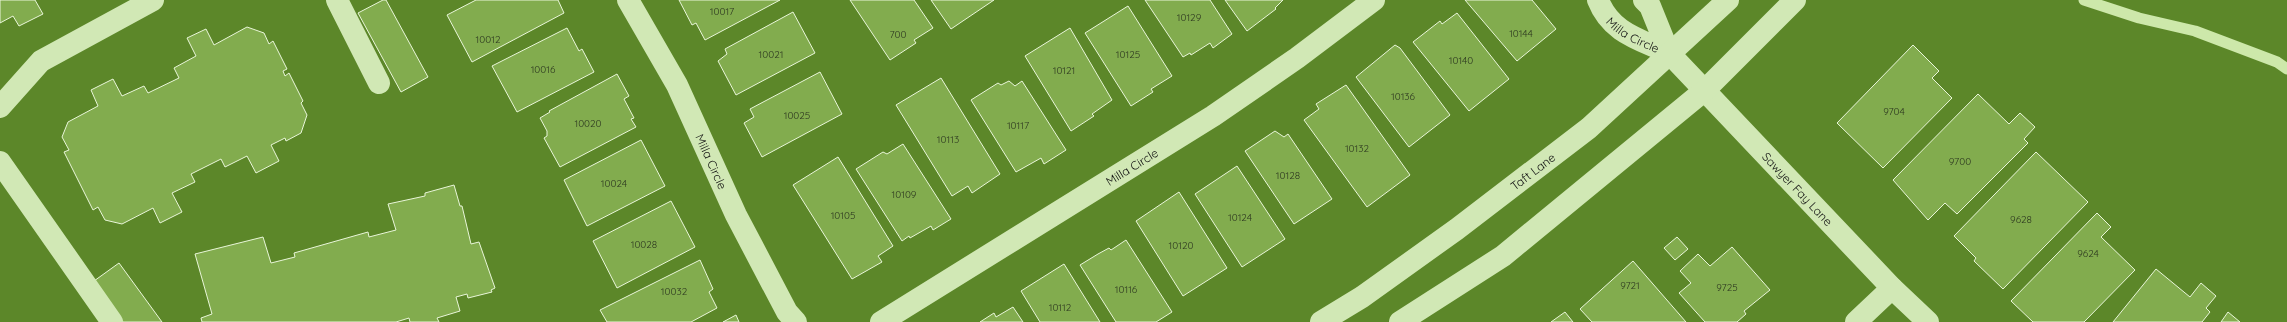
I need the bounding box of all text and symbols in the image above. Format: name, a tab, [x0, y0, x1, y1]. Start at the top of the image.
house number: 10017	[710, 5, 734, 18]
house number: 10129	[1177, 11, 1202, 24]
street label: Milla Circle	[1603, 13, 1662, 55]
house number: 10144	[1509, 27, 1533, 40]
house number: 700	[889, 28, 907, 41]
house number: 10012	[476, 33, 501, 46]
house number: 10021	[759, 48, 783, 61]
house number: 10125	[1116, 48, 1140, 61]
house number: 10140	[1449, 54, 1473, 67]
house number: 10016	[531, 63, 556, 76]
house number: 10121	[1053, 64, 1075, 77]
house number: 10136	[1391, 90, 1416, 103]
house number: 9704	[1883, 105, 1905, 118]
house number: 10025	[784, 109, 810, 122]
house number: 10020	[574, 117, 602, 130]
house number: 10117	[1007, 119, 1029, 132]
street label: Milla Circle	[693, 131, 731, 192]
house number: 10113	[937, 133, 959, 146]
house number: 10132	[1345, 142, 1370, 155]
street label: Milla Circle	[1103, 144, 1161, 188]
street label: Taft Lane	[1507, 149, 1558, 193]
street label: Sawyer Fay Lane	[1759, 149, 1836, 229]
house number: 9700	[1949, 155, 1971, 168]
house number: 10128	[1276, 169, 1300, 182]
house number: 10024	[601, 177, 627, 190]
house number: 10109	[892, 188, 917, 201]
house number: 10105	[831, 209, 855, 222]
house number: 10124	[1228, 211, 1252, 224]
house number: 9628	[2010, 213, 2032, 226]
house number: 10028	[631, 238, 657, 251]
house number: 10120	[1169, 239, 1193, 252]
house number: 9624	[2077, 247, 2099, 260]
house number: 9721	[1620, 279, 1640, 292]
house number: 9725	[1716, 281, 1738, 294]
house number: 10116	[1115, 283, 1138, 296]
house number: 10032	[661, 285, 688, 298]
house number: 10112	[1049, 301, 1072, 314]

